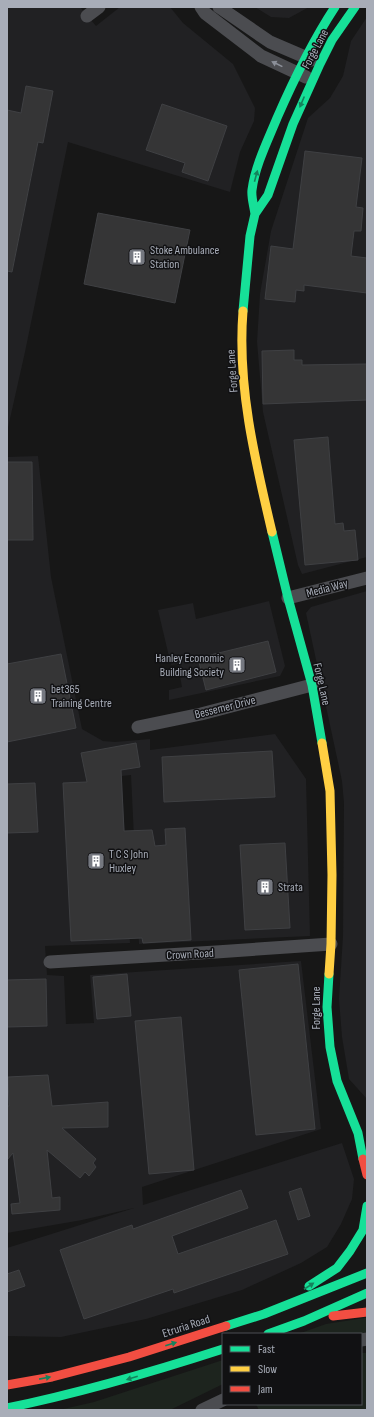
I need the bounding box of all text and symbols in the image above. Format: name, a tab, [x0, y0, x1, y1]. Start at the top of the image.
street label: Forge Lane	[299, 27, 332, 72]
one-way arrow	[272, 60, 283, 67]
one-way arrow	[299, 97, 305, 109]
one-way arrow	[253, 170, 259, 182]
place label: Stoke Ambulance Station	[150, 243, 220, 272]
building icon: Stoke Ambulance Station	[127, 247, 147, 267]
street label: Forge Lane	[224, 349, 241, 393]
street label: Media Way	[305, 576, 350, 601]
place label: Hanley Economic Building Society	[155, 651, 224, 680]
building icon: Hanley Economic Building Society	[227, 655, 247, 675]
street label: Forge Lane	[309, 661, 334, 707]
place label: bet365 Training Centre	[51, 682, 112, 711]
building icon: bet365 Training Centre	[28, 686, 48, 706]
street label: Bessemer Drive	[193, 693, 257, 722]
place label: T C S John Huxley	[109, 847, 148, 876]
building icon: T C S John Huxley	[86, 851, 106, 871]
building icon: Strata	[255, 877, 275, 897]
place label: Strata	[278, 880, 303, 895]
street label: Crown Road	[166, 946, 214, 963]
street label: Forge Lane	[309, 986, 324, 1029]
one-way arrow	[304, 1282, 314, 1290]
street label: Etruria Road	[160, 1312, 212, 1341]
legend	[222, 1333, 362, 1405]
one-way arrow	[165, 1341, 177, 1347]
text: Fast	[258, 1342, 275, 1357]
text: Slow	[258, 1362, 277, 1377]
one-way arrow	[39, 1375, 51, 1381]
one-way arrow	[126, 1375, 138, 1381]
text: Jam	[257, 1382, 273, 1397]

